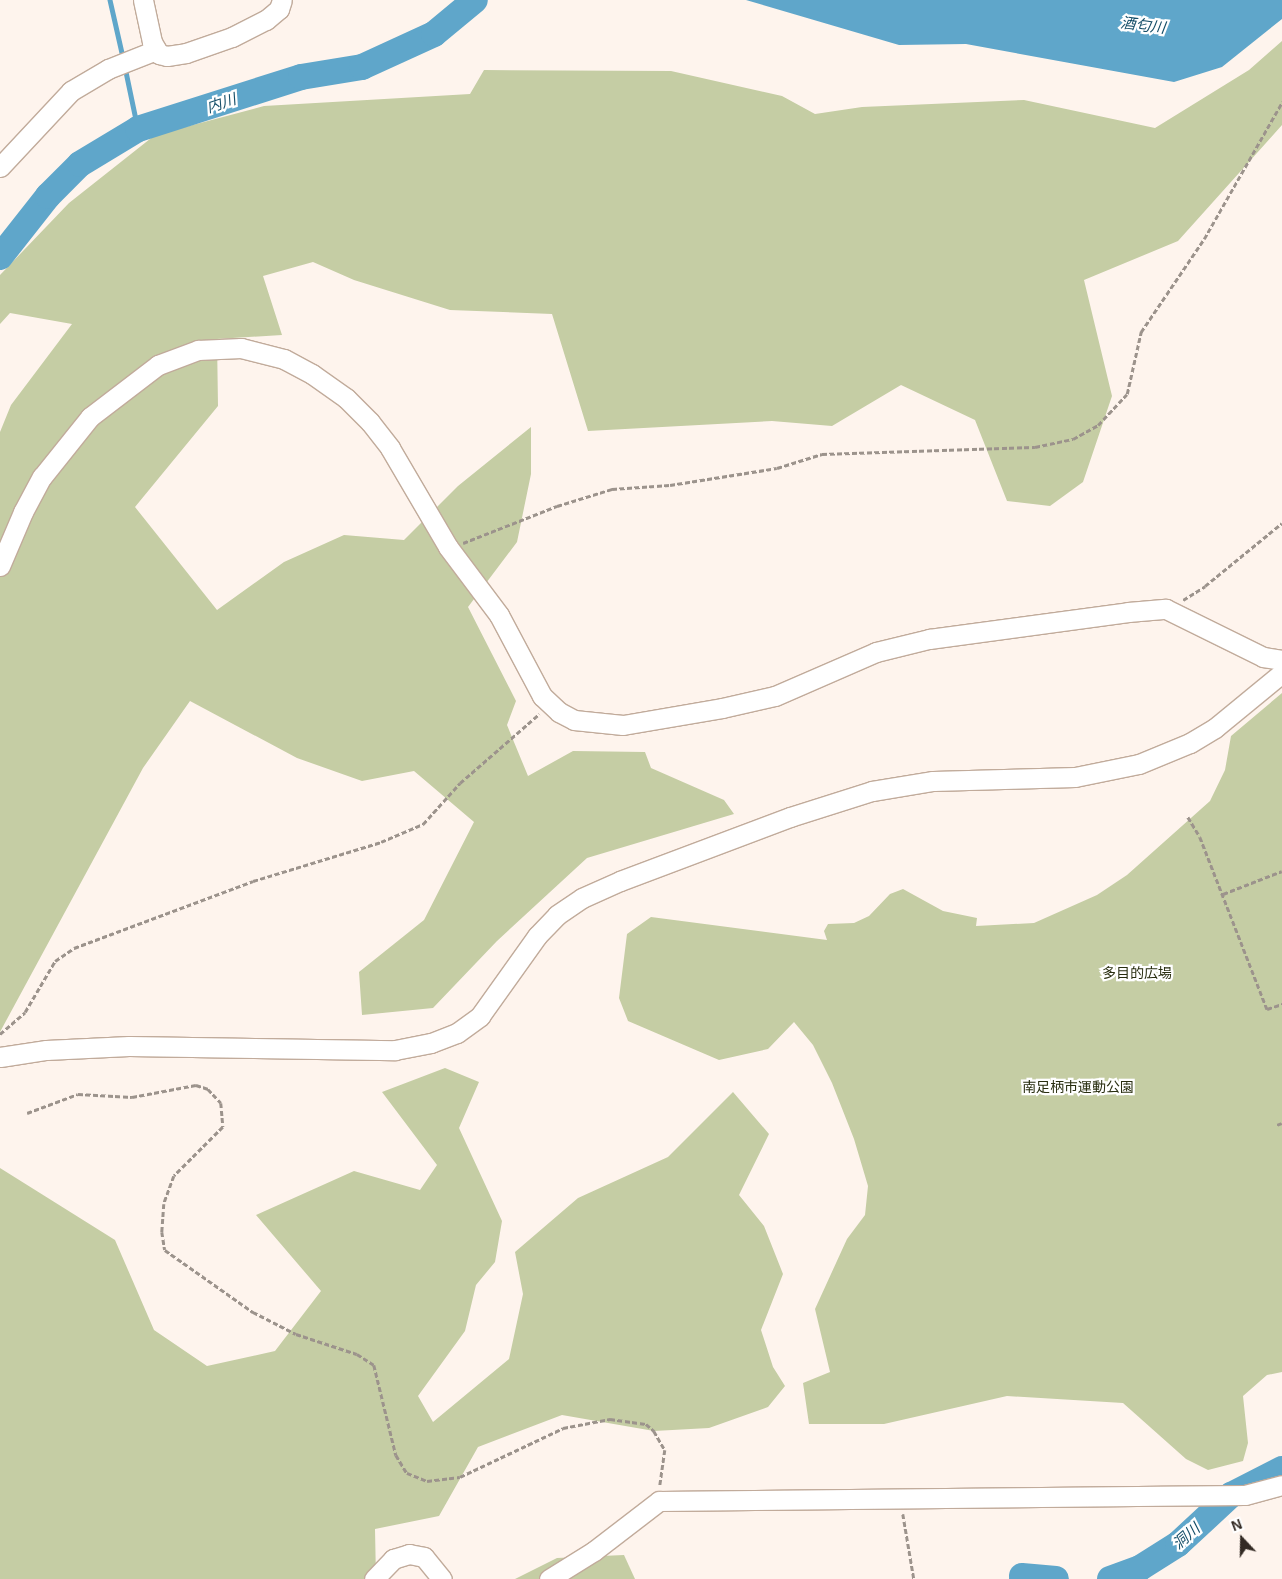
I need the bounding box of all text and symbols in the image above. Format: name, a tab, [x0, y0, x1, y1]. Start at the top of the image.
water label: 酒匂川	[1120, 13, 1166, 37]
water label: 内川	[204, 90, 238, 116]
park label: 多目的広場	[1102, 965, 1172, 981]
park label: 南足柄市運動公園	[1022, 1079, 1134, 1095]
north arrow	[1217, 1514, 1267, 1564]
text: N	[1229, 1516, 1244, 1534]
water label: 洞川	[1169, 1519, 1203, 1553]

